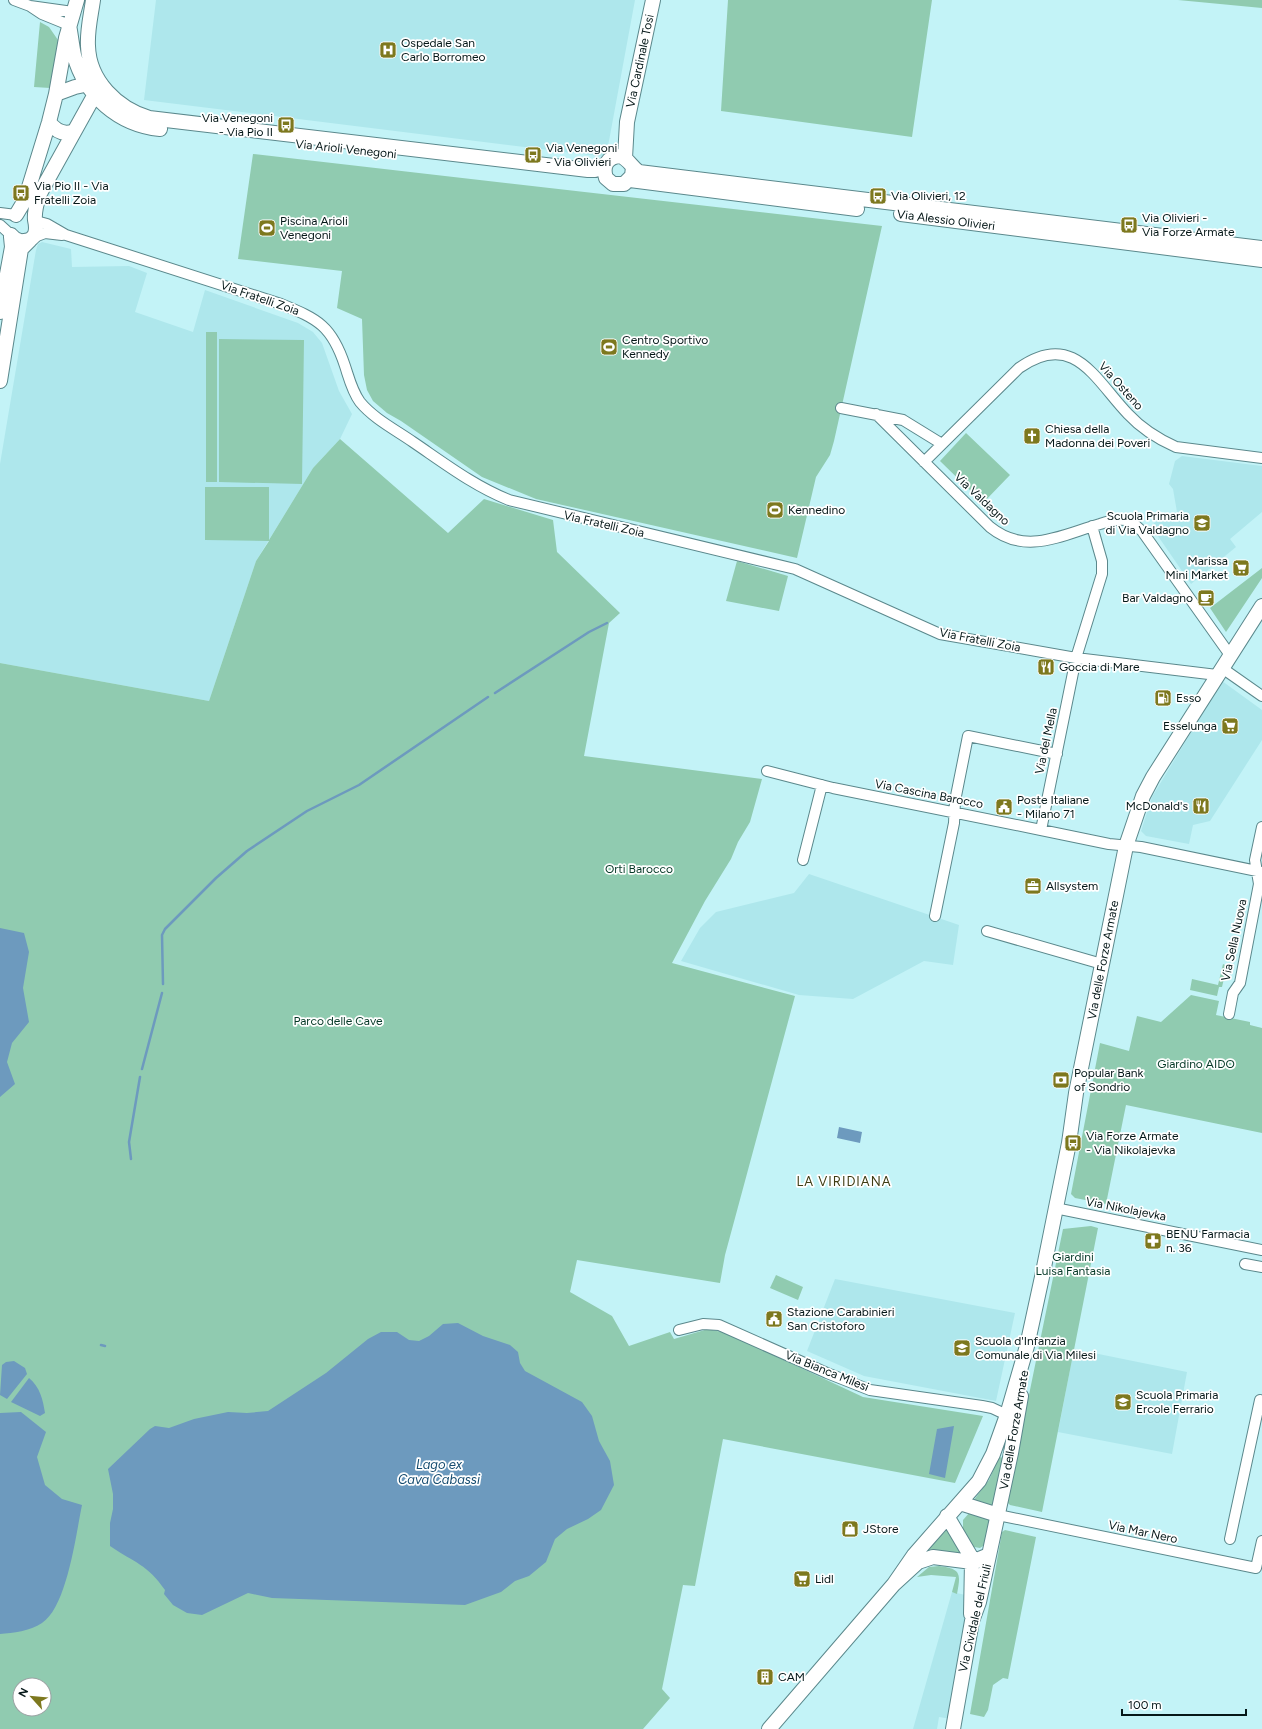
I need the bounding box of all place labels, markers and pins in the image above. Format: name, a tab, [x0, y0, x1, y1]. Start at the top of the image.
place label: Ospedale San Carlo Borromeo	[401, 36, 486, 64]
hospital icon: Ospedale San Carlo Borromeo	[378, 40, 398, 60]
place label: Via Venegoni - Via Pio II	[202, 111, 273, 139]
bus stop icon: Via Venegoni - Via Pio II	[276, 115, 296, 135]
place label: Via Venegoni - Via Olivieri	[546, 141, 617, 169]
bus stop icon: Via Venegoni - Via Olivieri	[523, 145, 543, 165]
place label: Via Pio II - Via Fratelli Zoia	[34, 179, 109, 207]
bus stop icon: Via Pio II - Via Fratelli Zoia	[11, 183, 31, 203]
bus stop icon: Via Olivieri, 12	[868, 186, 888, 206]
place label: Via Olivieri, 12	[891, 189, 966, 203]
place label: Via Olivieri - Via Forze Armate	[1142, 211, 1235, 239]
place label: Piscina Arioli Venegoni	[280, 214, 348, 242]
bus stop icon: Via Olivieri - Via Forze Armate	[1119, 215, 1139, 235]
sports icon: Piscina Arioli Venegoni	[257, 218, 277, 238]
place label: Centro Sportivo Kennedy	[622, 333, 708, 361]
sports icon: Centro Sportivo Kennedy	[599, 337, 619, 357]
place label: Chiesa della Madonna dei Poveri	[1045, 422, 1150, 450]
church icon: Chiesa della Madonna dei Poveri	[1022, 426, 1042, 446]
sports icon: Kennedino	[765, 500, 785, 520]
place label: Kennedino	[788, 503, 845, 517]
place label: Scuola Primaria di Via Valdagno	[1106, 509, 1189, 537]
school or university icon: Scuola Primaria di Via Valdagno	[1192, 513, 1212, 533]
place label: Marissa Mini Market	[1166, 554, 1228, 582]
supermarket icon: Marissa Mini Market	[1231, 558, 1251, 578]
cafe icon: Bar Valdagno	[1196, 588, 1216, 608]
place label: Bar Valdagno	[1122, 591, 1193, 605]
restaurant icon: Goccia di Mare	[1036, 657, 1056, 677]
place label: Goccia di Mare	[1059, 660, 1140, 674]
fuel station icon: Esso	[1153, 688, 1173, 708]
place label: Esso	[1176, 691, 1201, 705]
supermarket icon: Esselunga	[1220, 716, 1240, 736]
place label: Esselunga	[1163, 719, 1217, 733]
place label: Poste Italiane - Milano 71	[1017, 793, 1090, 821]
restaurant icon: McDonald's	[1191, 796, 1211, 816]
public building icon: Poste Italiane - Milano 71	[994, 797, 1014, 817]
place label: McDonald's	[1126, 799, 1188, 813]
office icon: Allsystem	[1023, 876, 1043, 896]
place label: Allsystem	[1046, 879, 1098, 893]
place label: Popular Bank of Sondrio	[1074, 1066, 1144, 1094]
bank icon: Popular Bank of Sondrio	[1051, 1070, 1071, 1090]
place label: Via Forze Armate - Via Nikolajevka	[1086, 1129, 1179, 1157]
bus stop icon: Via Forze Armate - Via Nikolajevka	[1063, 1133, 1083, 1153]
place label: BENU Farmacia n. 36	[1166, 1227, 1250, 1255]
pharmacy icon: BENU Farmacia n. 36	[1143, 1231, 1163, 1251]
place label: Stazione Carabinieri San Cristoforo	[787, 1305, 894, 1333]
public building icon: Stazione Carabinieri San Cristoforo	[764, 1309, 784, 1329]
place label: Scuola d'Infanzia Comunale di Via Milesi	[975, 1334, 1096, 1362]
school or university icon: Scuola d'Infanzia Comunale di Via Milesi	[952, 1338, 972, 1358]
place label: Scuola Primaria Ercole Ferrario	[1136, 1388, 1218, 1416]
school or university icon: Scuola Primaria Ercole Ferrario	[1113, 1392, 1133, 1412]
shop icon: JStore	[840, 1519, 860, 1539]
place label: JStore	[863, 1522, 899, 1536]
supermarket icon: Lidl	[792, 1569, 812, 1589]
place label: Lidl	[815, 1572, 834, 1586]
building icon: CAM	[755, 1667, 775, 1687]
place label: CAM	[778, 1670, 805, 1684]

